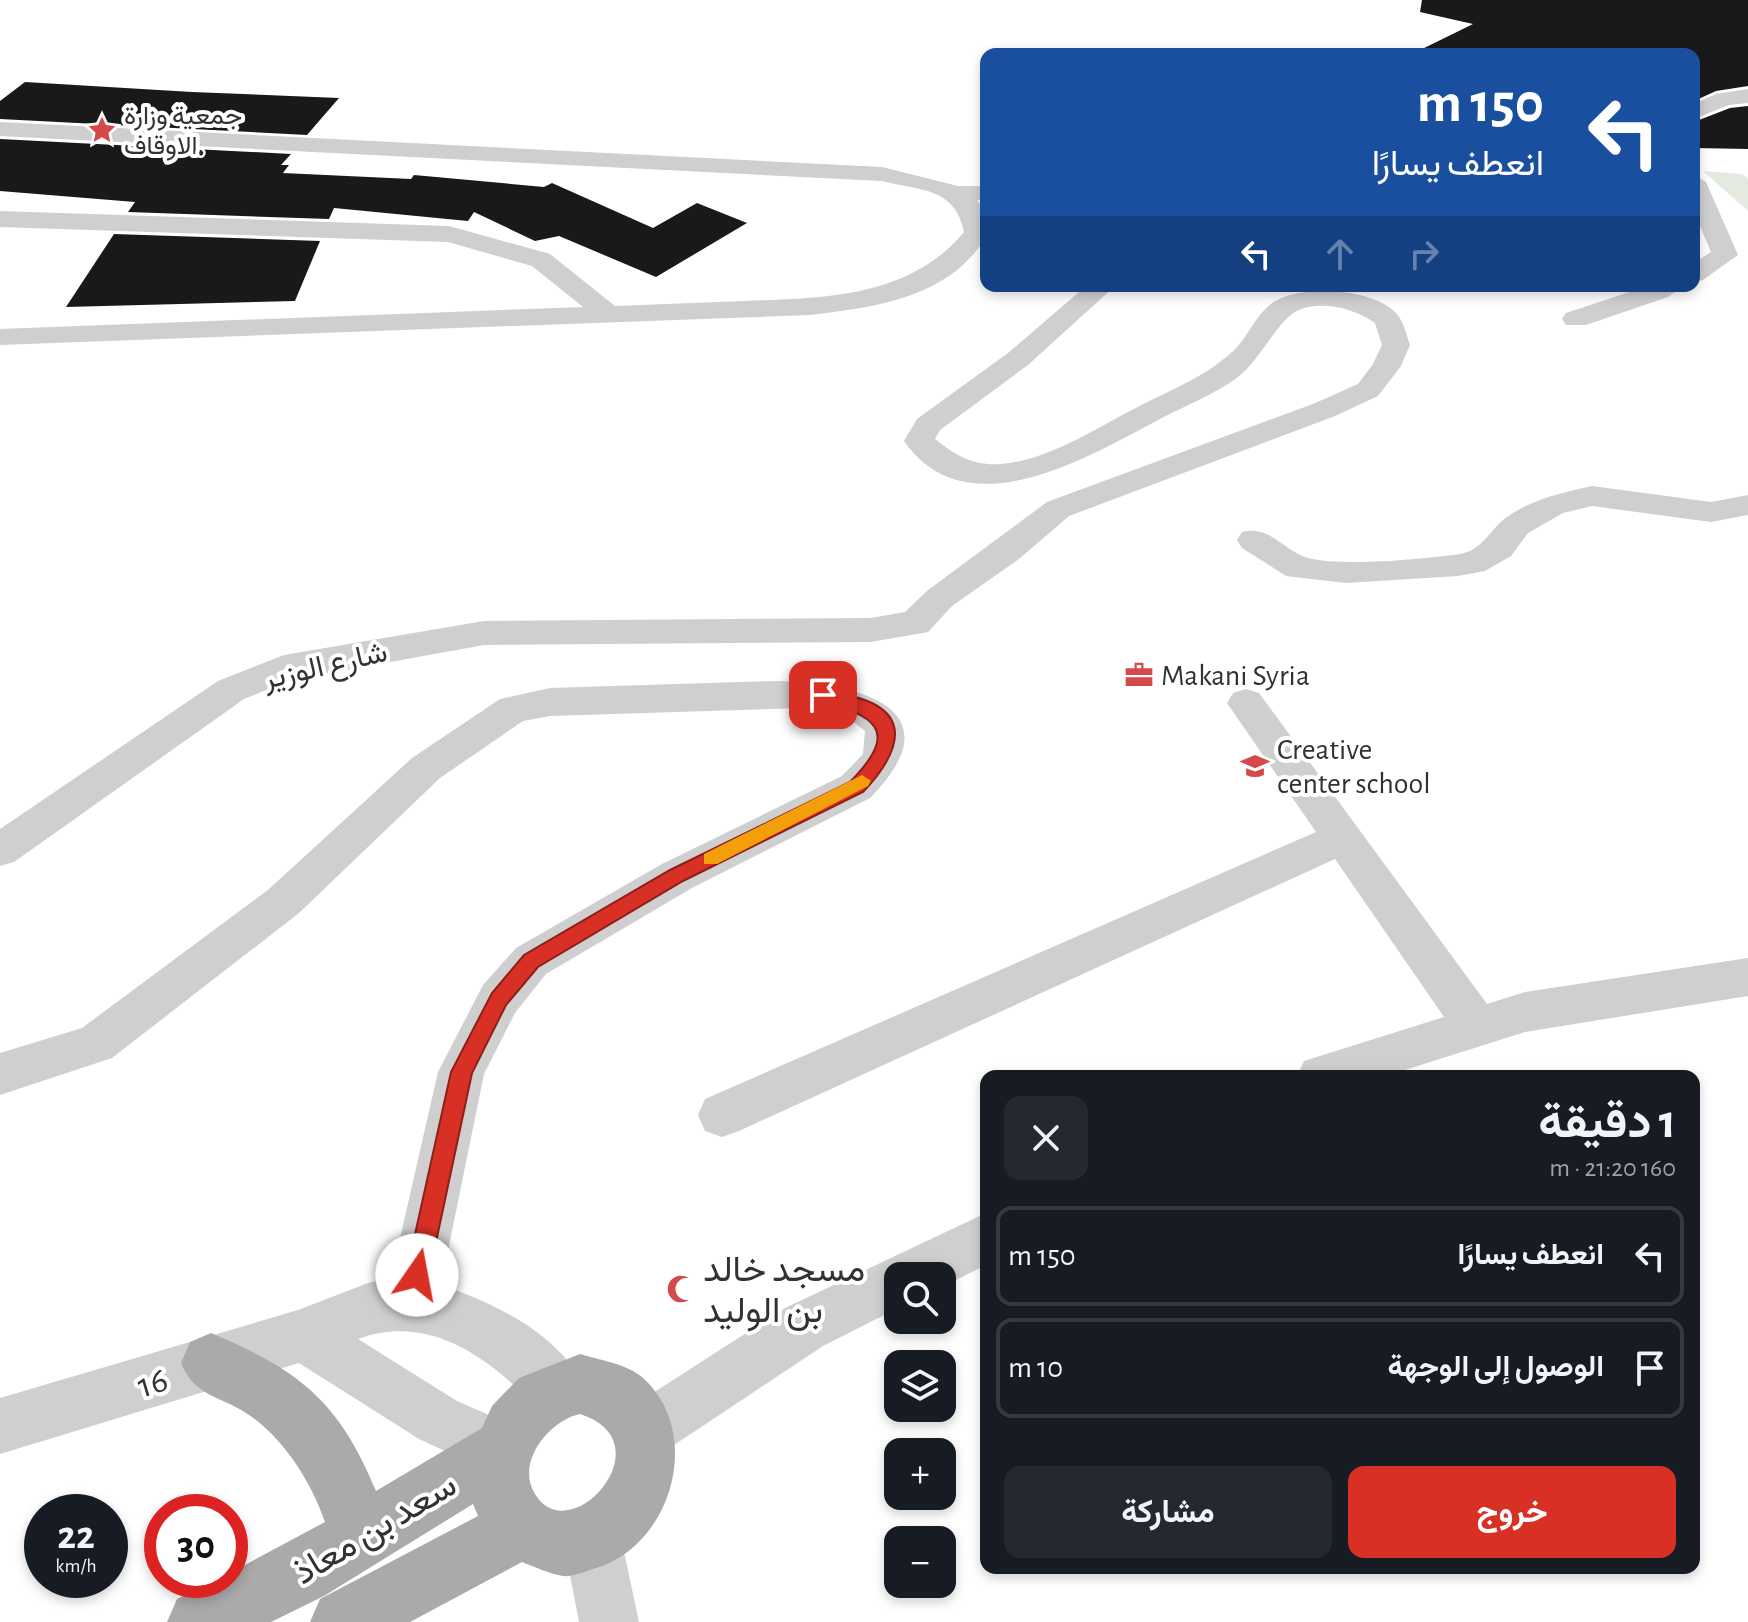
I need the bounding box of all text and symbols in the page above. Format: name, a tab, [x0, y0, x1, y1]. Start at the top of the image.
text: 150 m	[1417, 76, 1544, 132]
icon: left	[1572, 80, 1676, 184]
place label: جمعية وزارة الاوقاف.	[124, 103, 242, 161]
place icon: جمعية وزارة الاوقاف.	[87, 115, 117, 145]
text: انعطف يسارًا	[1372, 146, 1544, 182]
icon: left	[1234, 232, 1278, 276]
icon: ahead	[1318, 232, 1362, 276]
icon: right	[1402, 232, 1446, 276]
street label: شارع الوزير	[259, 637, 391, 699]
office icon: Makani Syria	[1124, 660, 1154, 690]
pin	[789, 661, 857, 729]
place label: Makani Syria	[1161, 661, 1310, 691]
icon: arrive	[801, 673, 845, 717]
place label: Creative center school	[1277, 735, 1431, 799]
school or university icon: Creative center school	[1240, 751, 1270, 781]
button: close	[1004, 1096, 1088, 1180]
text: 1 دقيقة	[1538, 1099, 1676, 1147]
text: 160 m · 21:20	[1549, 1155, 1676, 1181]
position arrow	[375, 1233, 459, 1317]
icon: left	[1628, 1234, 1672, 1278]
text: انعطف يسارًا	[1457, 1240, 1604, 1270]
text: 150 m	[1008, 1241, 1076, 1271]
place label: مسجد خالد بن الوليد	[703, 1252, 865, 1332]
map controls	[884, 1262, 956, 1598]
button: search	[884, 1262, 956, 1334]
mosque icon: مسجد خالد بن الوليد	[666, 1274, 696, 1304]
icon: arrive	[1628, 1346, 1672, 1390]
button: layers	[884, 1350, 956, 1422]
text: الوصول إلى الوجهة	[1388, 1352, 1604, 1382]
text: 10 m	[1008, 1353, 1063, 1383]
street label: 16	[133, 1361, 172, 1404]
button: +	[884, 1438, 956, 1510]
street label: سعد بن معاذ	[287, 1466, 464, 1593]
button: مشاركة	[1004, 1466, 1332, 1558]
button: خروج	[1348, 1466, 1676, 1558]
speed limit sign: 30	[144, 1494, 248, 1598]
text: 22	[57, 1516, 95, 1556]
button: −	[884, 1526, 956, 1598]
text: km/h	[55, 1556, 97, 1576]

